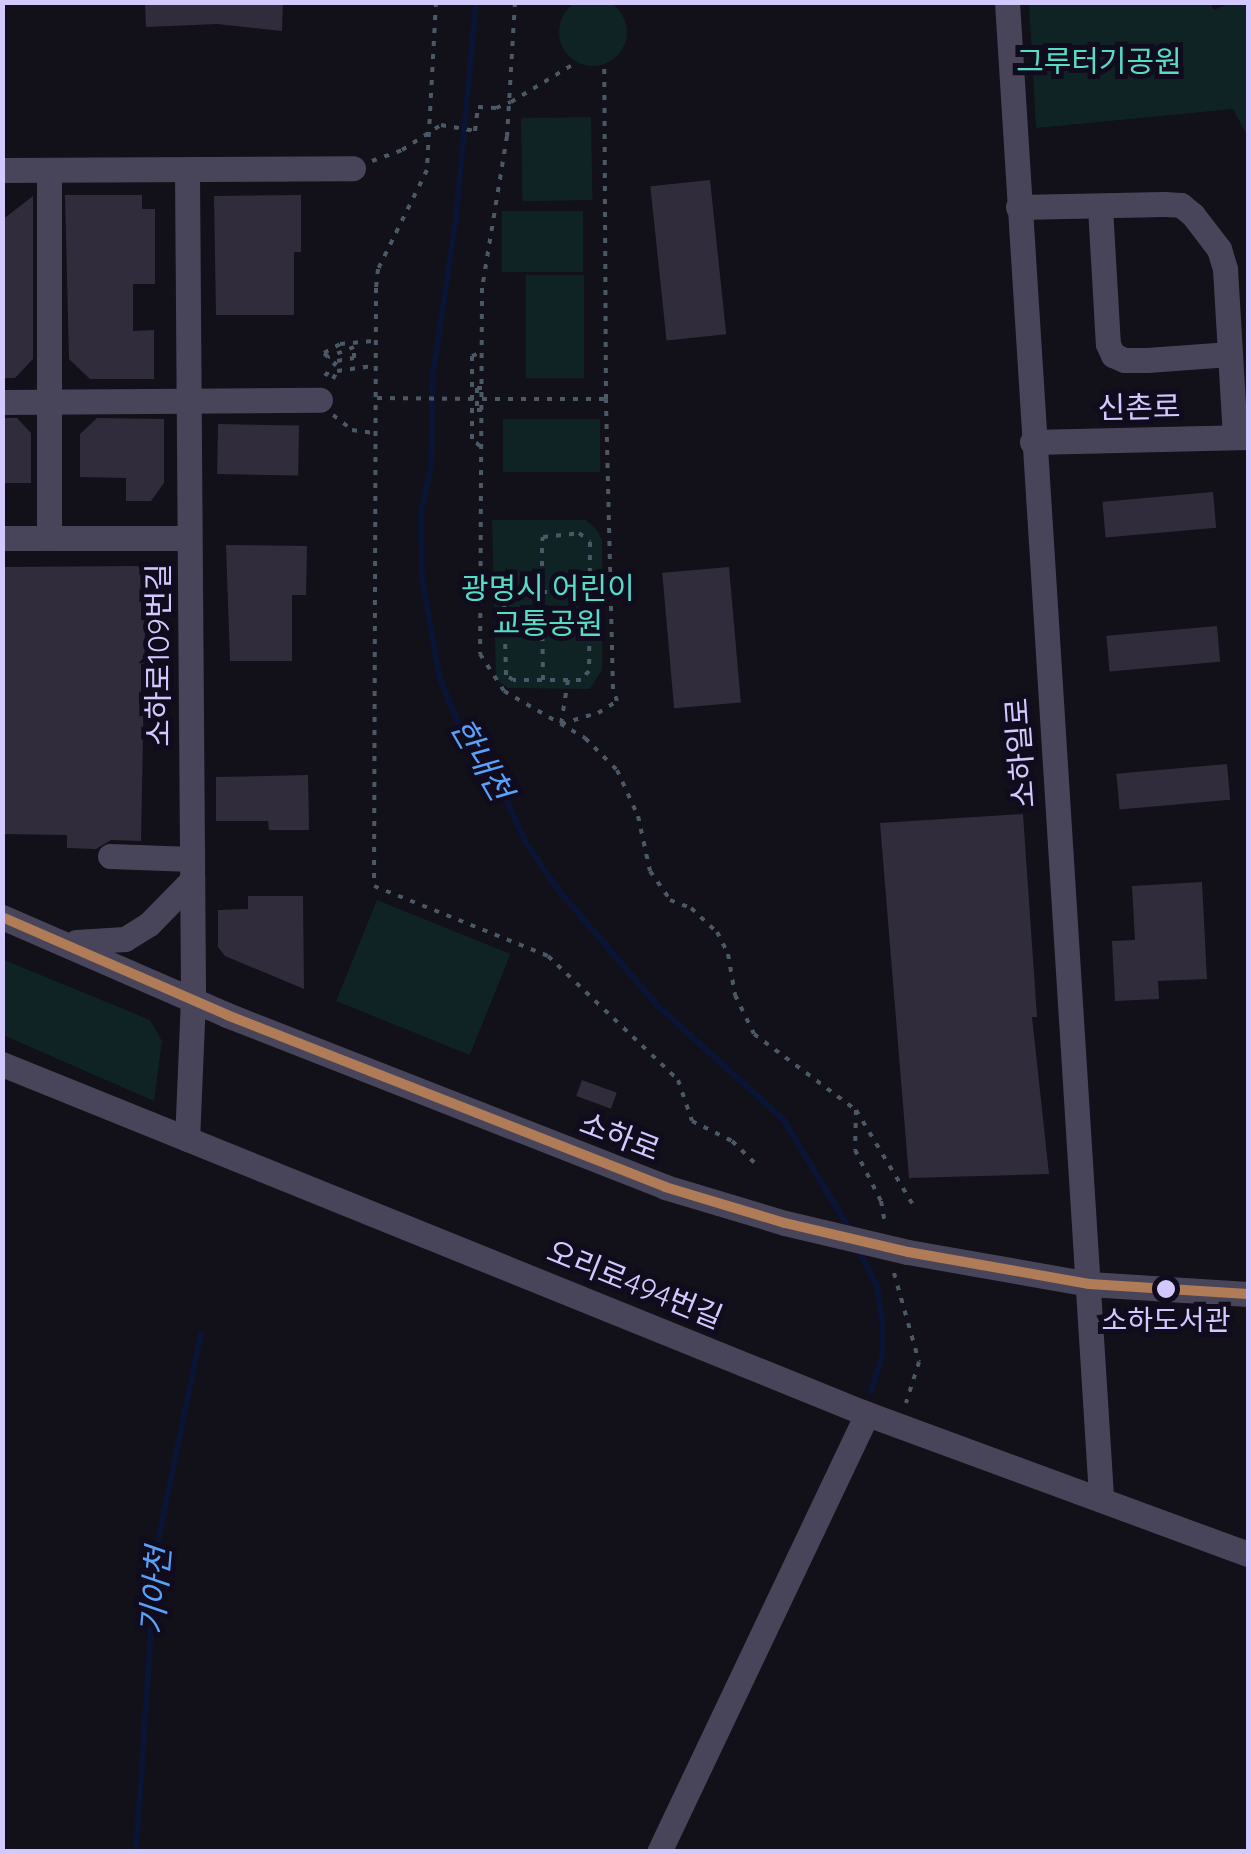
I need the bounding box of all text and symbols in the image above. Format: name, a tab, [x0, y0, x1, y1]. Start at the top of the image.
park label: 그루터기공원	[1016, 43, 1182, 79]
street label: 신촌로	[1097, 388, 1181, 426]
street label: 소하로109번길	[140, 563, 176, 747]
park label: 광명시 어린이 교통공원	[461, 570, 635, 640]
street label: 소하일로	[998, 697, 1042, 809]
water label: 한내천	[443, 711, 521, 807]
street label: 소하로	[575, 1104, 665, 1168]
street label: 오리로494번길	[542, 1233, 728, 1335]
marker: 소하도서관	[1156, 1279, 1176, 1299]
place label: 소하도서관	[1102, 1303, 1230, 1337]
water label: 기아천	[132, 1545, 178, 1637]

